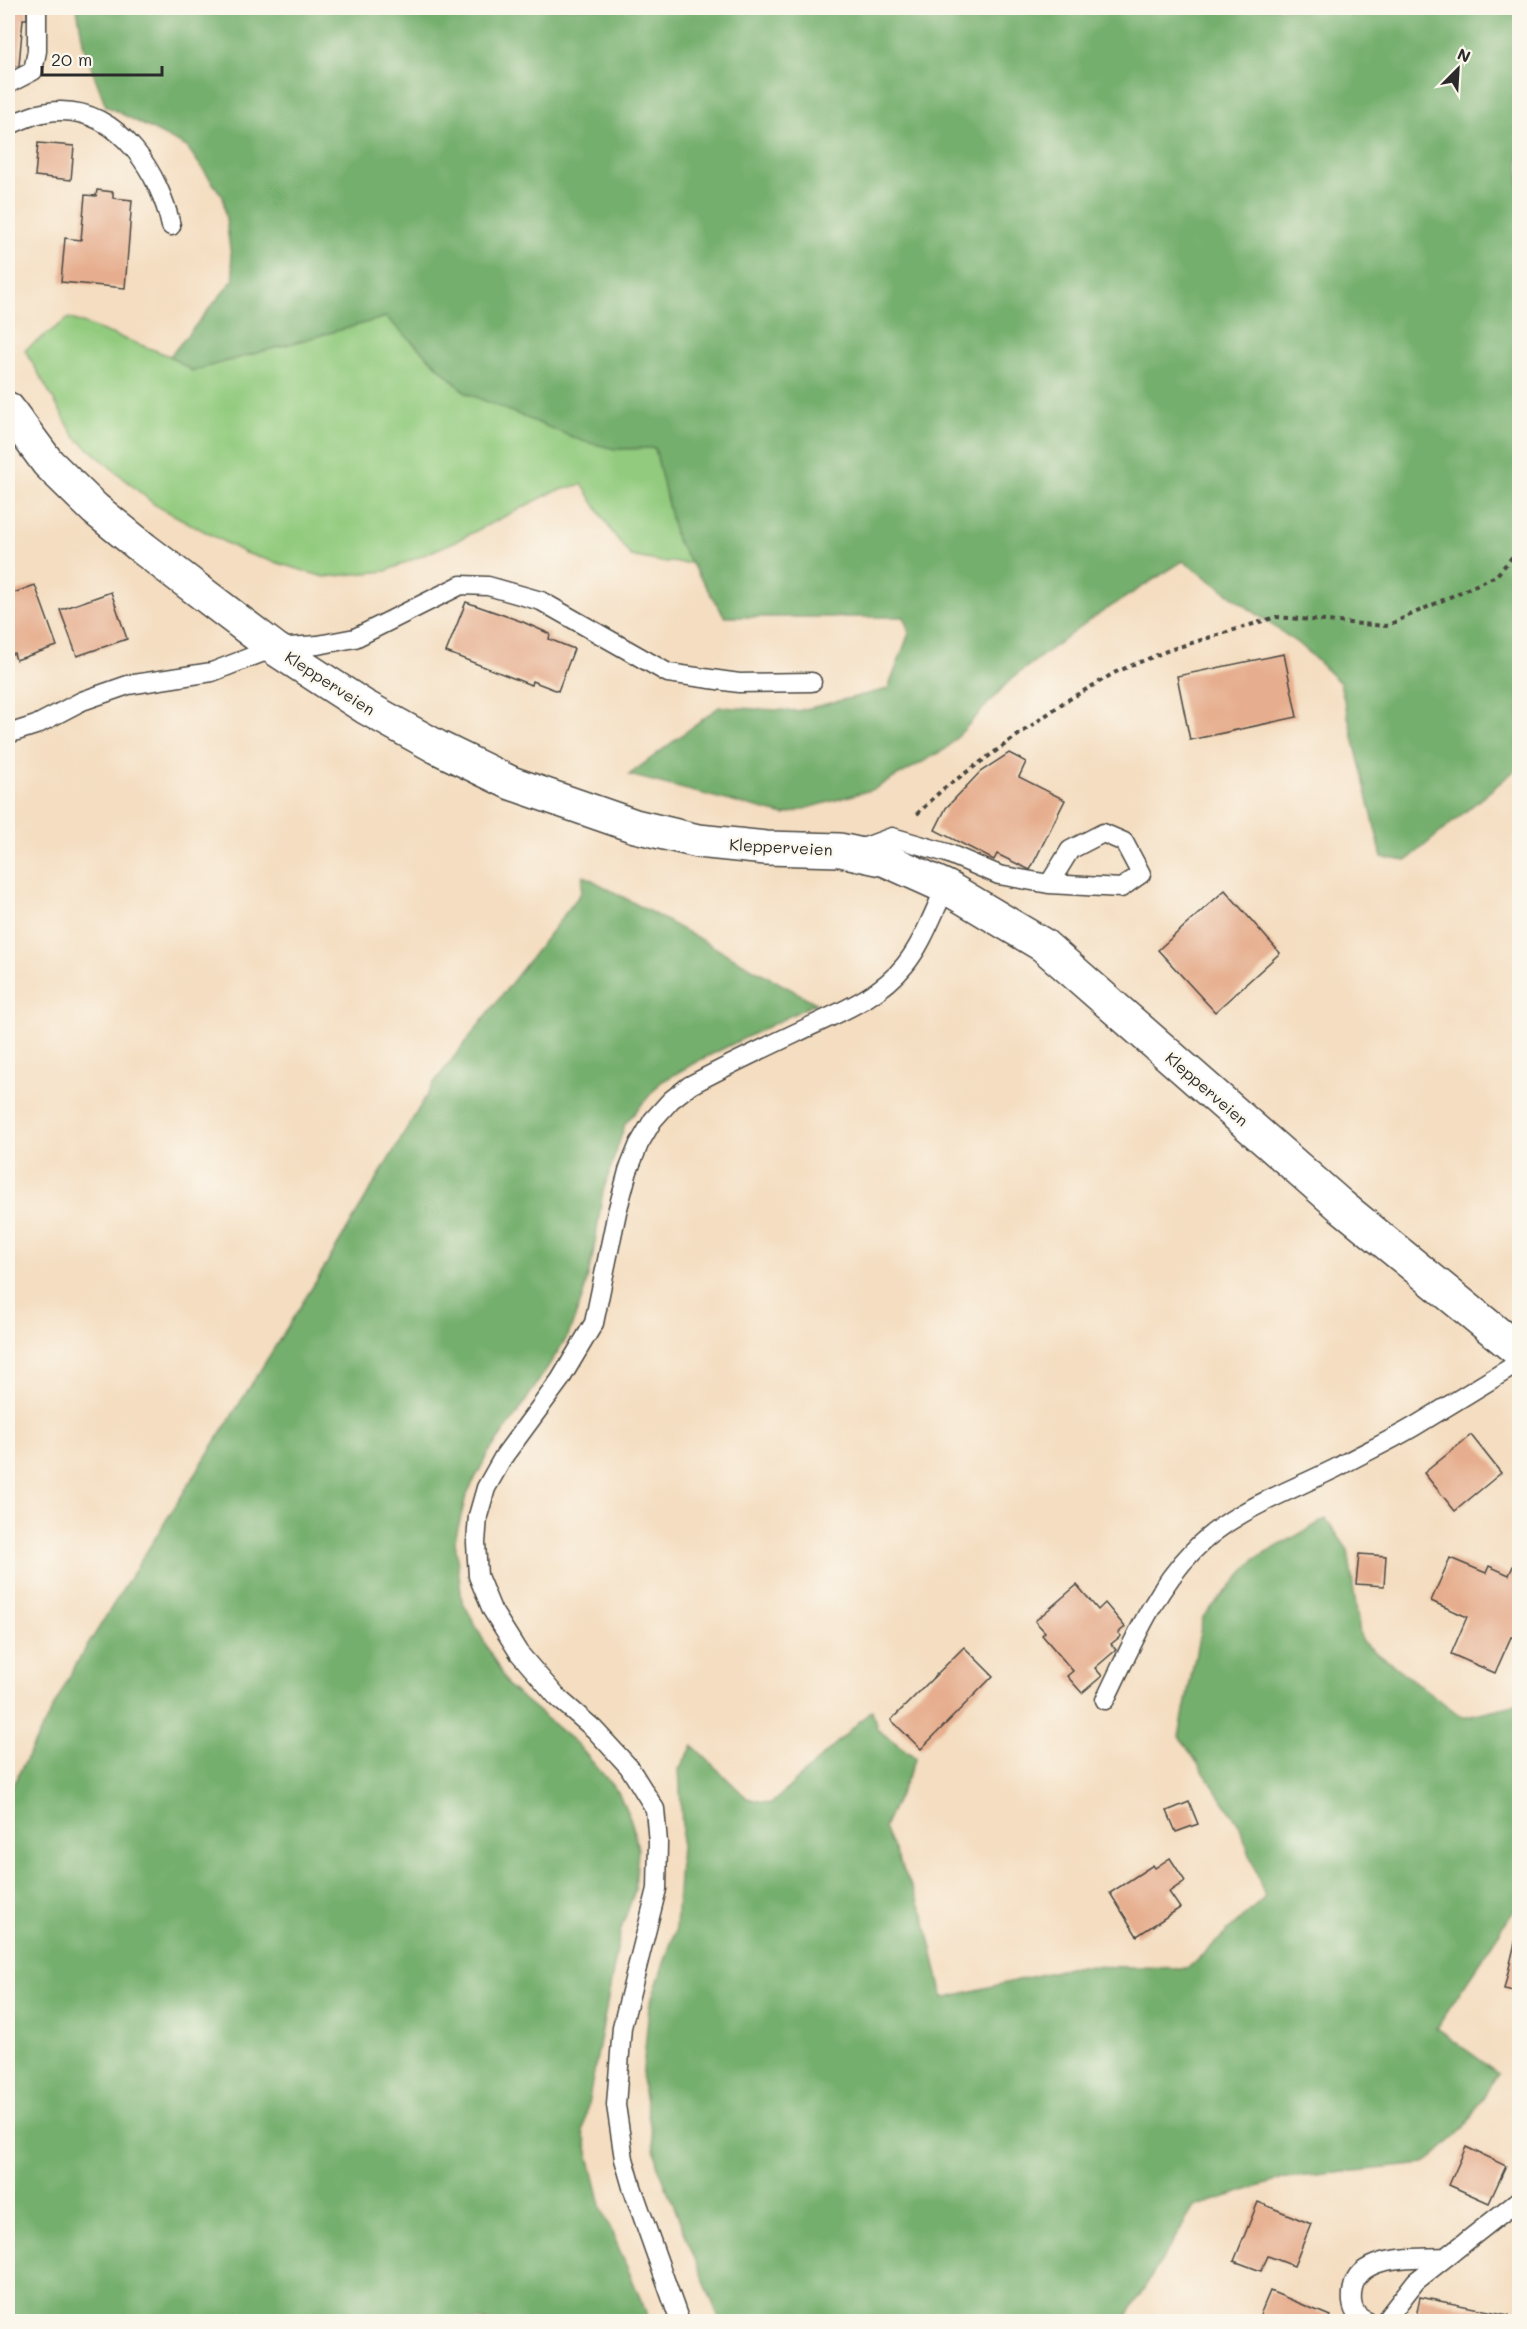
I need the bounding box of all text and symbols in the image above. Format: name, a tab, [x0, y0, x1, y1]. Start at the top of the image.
scale bar	[42, 39, 162, 77]
north arrow	[1428, 39, 1488, 99]
text: N	[1454, 43, 1474, 67]
text: 20 m	[51, 47, 92, 71]
street label: Klepperveien	[281, 646, 379, 720]
street label: Klepperveien	[729, 833, 833, 860]
street label: Klepperveien	[1161, 1047, 1253, 1130]

